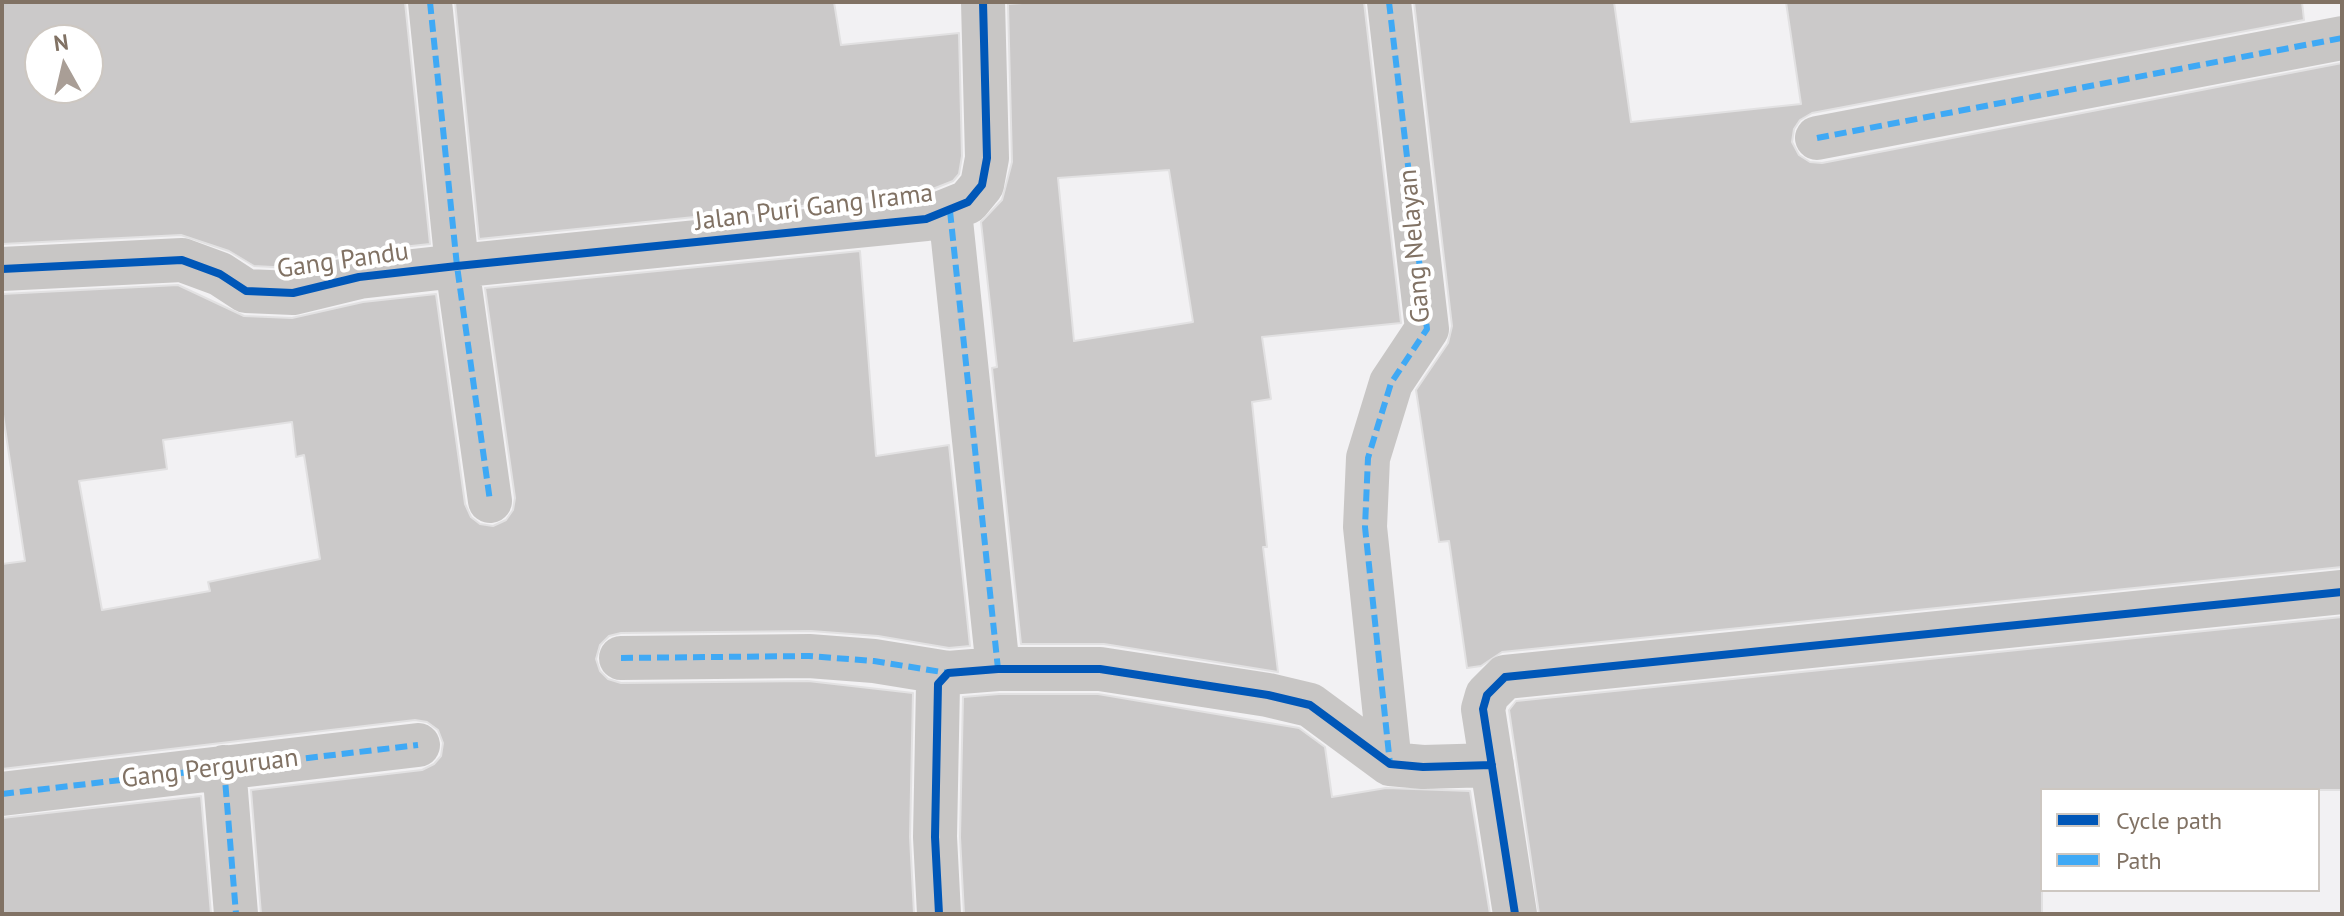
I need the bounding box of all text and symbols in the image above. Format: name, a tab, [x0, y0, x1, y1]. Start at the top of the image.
north arrow	[24, 24, 104, 104]
text: N	[52, 27, 70, 57]
street label: Gang Nelayan	[1393, 168, 1437, 324]
street label: Jalan Puri Gang Irama	[693, 178, 935, 238]
street label: Gang Pandu	[275, 236, 411, 286]
street label: Gang Perguruan	[120, 743, 300, 795]
legend	[2040, 788, 2320, 892]
text: Cycle path	[2116, 805, 2222, 836]
text: Path	[2116, 845, 2162, 876]

